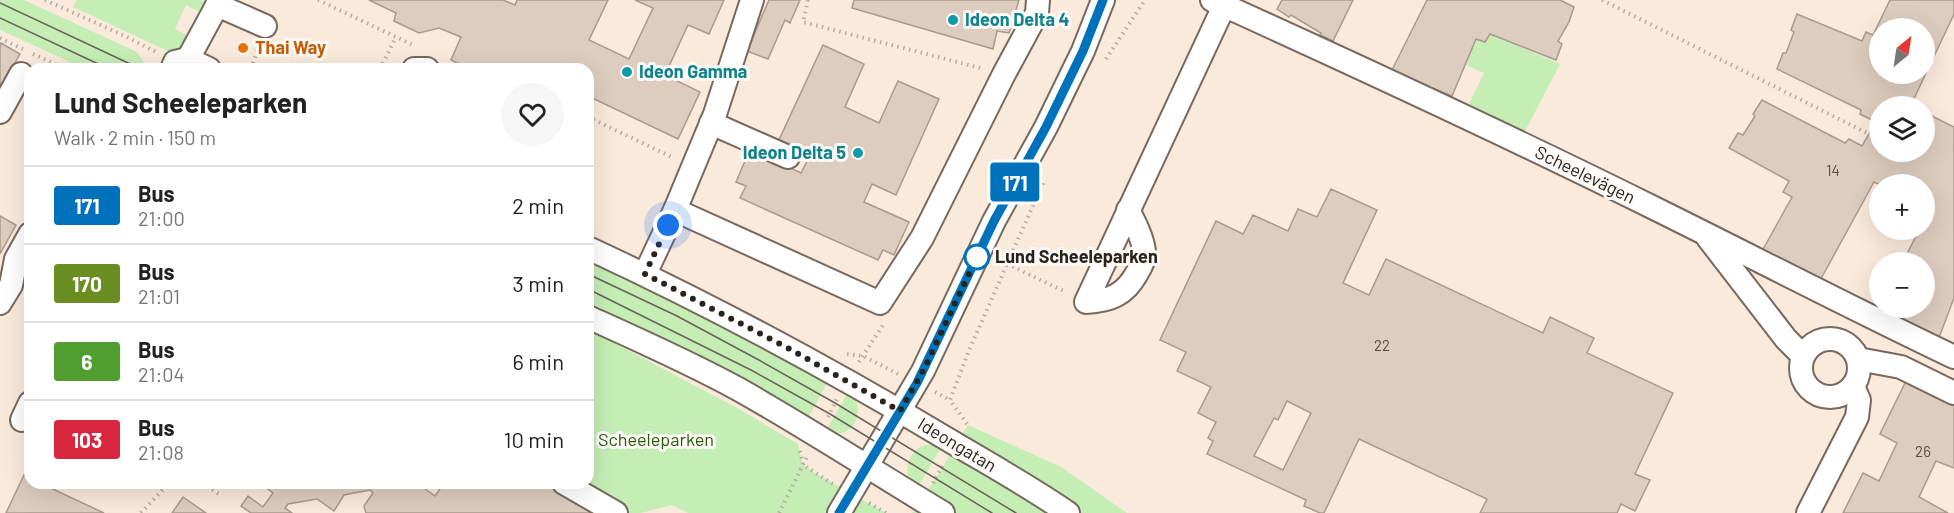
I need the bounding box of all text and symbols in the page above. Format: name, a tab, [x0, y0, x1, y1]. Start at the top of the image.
place label: Ideon Delta 4	[965, 8, 1070, 30]
marker: Ideon Delta 4	[946, 13, 960, 27]
north arrow	[1869, 18, 1935, 84]
map controls	[1869, 18, 1935, 318]
place label: Thai Way	[255, 36, 326, 58]
marker: Thai Way	[236, 41, 250, 55]
place label: Ideon Gamma	[639, 60, 747, 82]
marker: Ideon Gamma	[620, 65, 634, 79]
button: heart	[501, 83, 564, 146]
text: Lund Scheeleparken	[54, 85, 307, 119]
button: layers	[1869, 96, 1935, 162]
text: Walk · 2 min · 150 m	[54, 125, 216, 149]
street label: Scheelevägen	[1532, 140, 1639, 208]
place label: Ideon Delta 5	[743, 141, 846, 163]
marker: Ideon Delta 5	[851, 146, 865, 160]
house number: 14	[1826, 161, 1840, 179]
line badge: 171	[980, 162, 1050, 201]
text: 171	[1002, 170, 1028, 195]
button: +	[1869, 174, 1935, 240]
text: Bus	[138, 180, 175, 206]
text: 2 min	[512, 192, 564, 218]
text: 171	[74, 193, 100, 218]
text: 21:00	[138, 206, 185, 230]
your location	[653, 210, 683, 240]
marker: Lund Scheeleparken	[964, 244, 990, 270]
place label: Lund Scheeleparken	[995, 245, 1158, 267]
button: −	[1869, 252, 1935, 318]
text: Bus	[138, 258, 175, 284]
text: 3 min	[513, 270, 564, 296]
text: 170	[72, 271, 102, 296]
text: 21:01	[138, 284, 180, 308]
text: Bus	[138, 336, 175, 362]
house number: 22	[1374, 336, 1390, 354]
text: 6 min	[513, 348, 564, 374]
text: 6	[81, 349, 93, 374]
text: 21:04	[138, 362, 185, 386]
street label: Ideongatan	[914, 412, 1001, 476]
text: Bus	[138, 414, 175, 440]
text: 10 min	[504, 426, 564, 452]
text: 103	[72, 427, 102, 452]
park label: Scheeleparken	[598, 428, 714, 450]
text: 21:08	[138, 440, 184, 464]
house number: 26	[1915, 442, 1931, 460]

